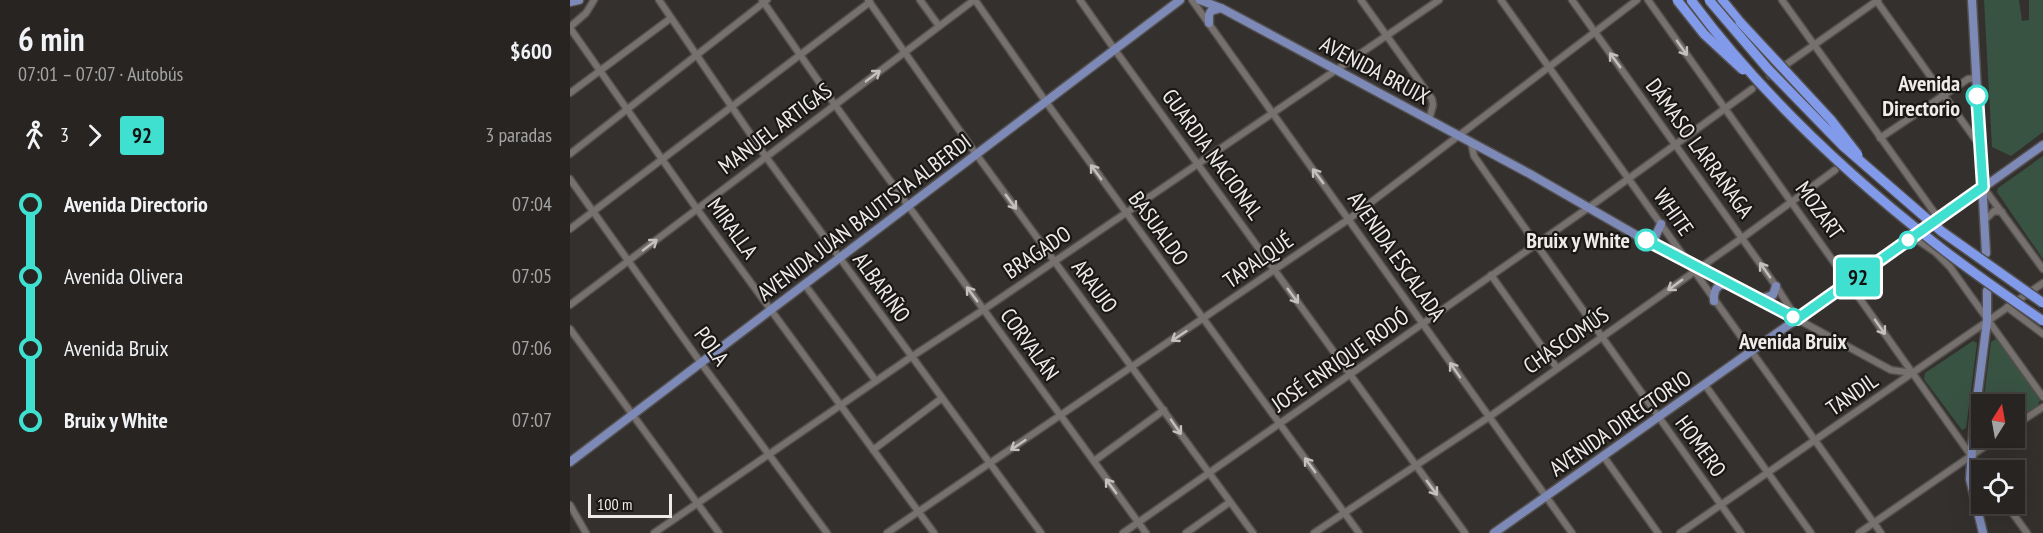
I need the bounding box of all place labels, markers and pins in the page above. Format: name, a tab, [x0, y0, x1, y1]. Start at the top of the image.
place label: Avenida Directorio	[1882, 69, 1960, 122]
marker: Avenida Directorio	[1966, 85, 1988, 107]
place label: Bruix y White	[1526, 226, 1630, 254]
marker: Bruix y White	[1635, 229, 1657, 251]
unlabelled marker	[1899, 231, 1917, 249]
marker: Avenida Bruix	[1784, 308, 1802, 326]
place label: Avenida Bruix	[1738, 327, 1847, 355]

